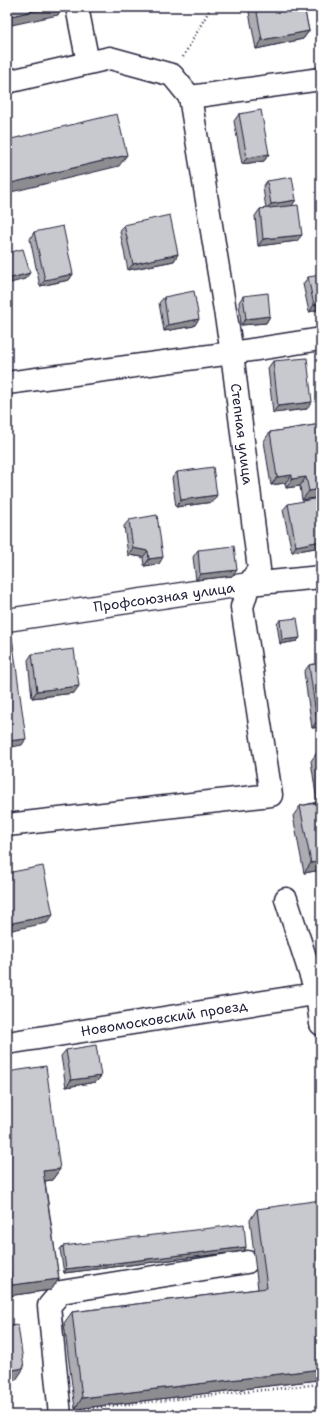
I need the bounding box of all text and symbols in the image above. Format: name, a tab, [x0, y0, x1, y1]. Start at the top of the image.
street label: Степная улица	[227, 382, 257, 486]
street label: Профсоюзная улица	[92, 578, 236, 616]
street label: Новомосковский проезд	[79, 996, 249, 1040]

